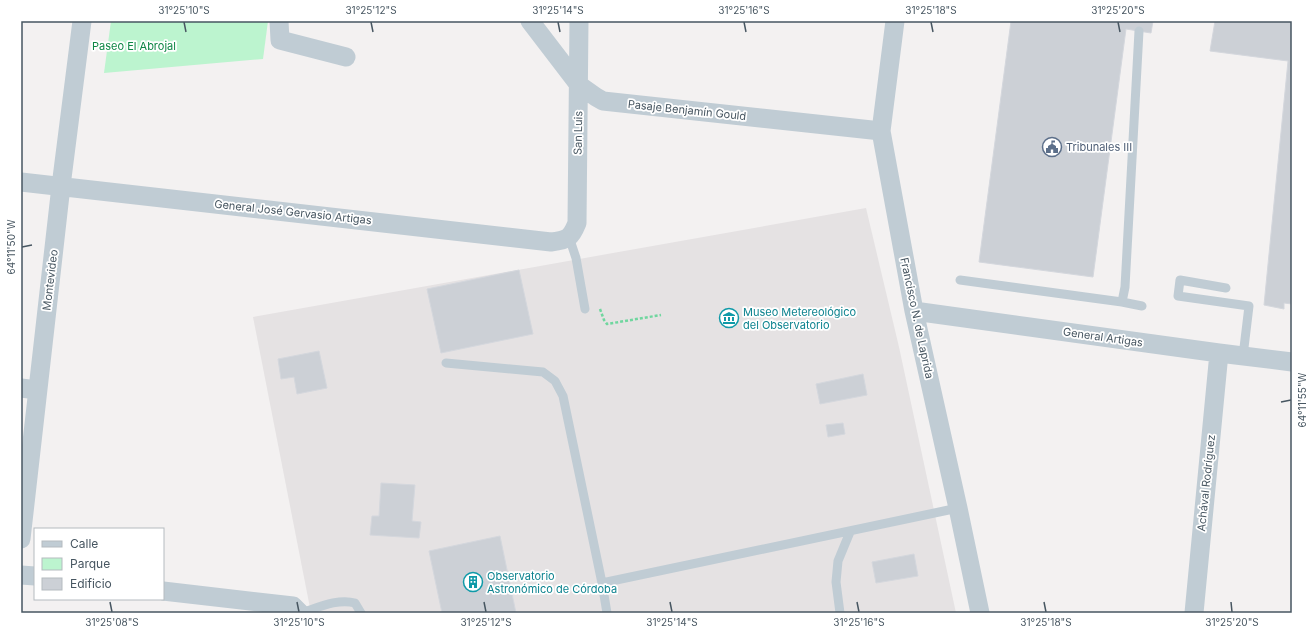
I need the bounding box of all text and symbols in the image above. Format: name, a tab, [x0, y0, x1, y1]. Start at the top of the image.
text: 31°25'10"S	[158, 4, 210, 16]
text: 31°25'12"S	[345, 4, 397, 16]
text: 31°25'14"S	[532, 4, 584, 16]
text: 31°25'16"S	[718, 4, 770, 16]
text: 31°25'18"S	[905, 4, 957, 16]
text: 31°25'20"S	[1091, 4, 1145, 16]
park label: Paseo El Abrojal	[92, 39, 176, 53]
street label: Pasaje Benjamín Gould	[627, 97, 747, 123]
street label: San Luis	[571, 111, 585, 155]
public building icon: Tribunales III	[1041, 136, 1063, 158]
place label: Tribunales III	[1066, 140, 1132, 154]
street label: General José Gervasio Artigas	[214, 197, 373, 227]
text: 64°11'50"W	[5, 219, 17, 275]
street label: Montevideo	[39, 248, 61, 311]
street label: Francisco N. de Laprida	[897, 256, 937, 380]
place label: Museo Metereológico del Observatorio	[743, 305, 857, 332]
museum icon: Museo Metereológico del Observatorio	[718, 307, 740, 329]
street label: General Artigas	[1062, 324, 1144, 350]
text: 64°11'55"W	[1296, 372, 1308, 427]
street label: Achával Rodríguez	[1194, 434, 1218, 532]
legend	[34, 528, 164, 600]
text: Calle	[70, 536, 98, 551]
text: Parque	[70, 556, 110, 571]
place label: Observatorio Astronómico de Córdoba	[487, 569, 617, 596]
building icon: Observatorio Astronómico de Córdoba	[462, 571, 484, 593]
text: Edificio	[70, 576, 112, 591]
text: 31°25'08"S	[85, 616, 139, 628]
text: 31°25'10"S	[273, 616, 325, 628]
text: 31°25'12"S	[460, 616, 512, 628]
text: 31°25'14"S	[646, 616, 698, 628]
text: 31°25'16"S	[833, 616, 885, 628]
text: 31°25'18"S	[1020, 616, 1072, 628]
text: 31°25'20"S	[1205, 616, 1259, 628]

